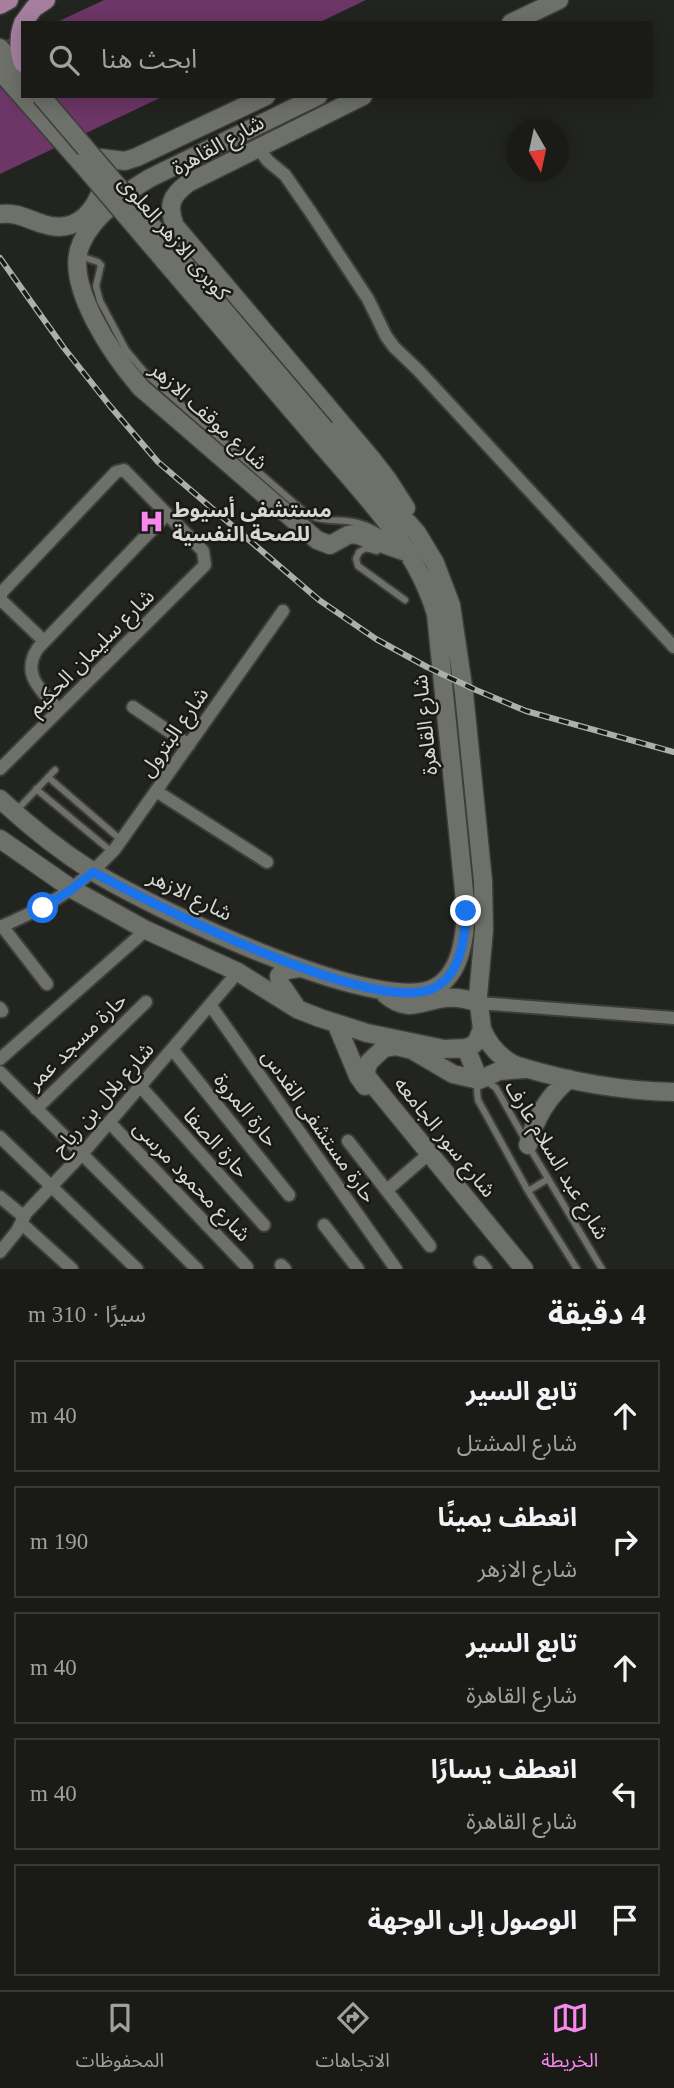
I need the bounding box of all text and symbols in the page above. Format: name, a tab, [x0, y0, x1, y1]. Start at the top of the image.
search box	[21, 21, 653, 98]
icon: search	[45, 41, 83, 79]
text: ابحث هنا	[101, 45, 197, 74]
street label: شارع القاهرة	[168, 110, 270, 183]
north arrow	[506, 119, 569, 182]
street label: كوبرى الازهر العلوى	[113, 171, 235, 305]
street label: شارع موقف الازهر	[143, 356, 272, 477]
place label: مستشفى أسيوط للصحة النفسية	[172, 496, 332, 546]
hospital icon: مستشفى أسيوط للصحة النفسية	[138, 508, 166, 536]
street label: شارع سليمان الحكيم	[23, 584, 161, 722]
street label: شارع القاهرة	[408, 673, 445, 777]
street label: شارع البترول	[134, 683, 216, 783]
street label: شارع الازهر	[142, 864, 236, 928]
route start	[27, 892, 58, 923]
route end	[450, 895, 481, 926]
street label: حارة مسجد عمر	[22, 988, 132, 1095]
street label: شارع بلال بن رباح	[47, 1037, 161, 1163]
street label: حارة مستشفى القدس	[257, 1044, 381, 1208]
street label: حارة المروة	[209, 1068, 283, 1152]
street label: شارع سور الجامعه	[387, 1072, 501, 1204]
street label: شارع عبد السلام عارف	[497, 1076, 614, 1246]
street label: حارة الصفا	[178, 1103, 254, 1183]
street label: شارع محمود مرسى	[126, 1116, 256, 1248]
text: 4 دقيقة	[548, 1297, 646, 1330]
text: سيرًا · 310 m	[28, 1302, 146, 1327]
text: تابع السير	[466, 1377, 577, 1406]
icon: ahead	[606, 1397, 644, 1435]
text: 40 m	[30, 1403, 77, 1428]
text: شارع المشتل	[457, 1431, 577, 1456]
text: انعطف يمينًا	[438, 1503, 577, 1532]
icon: right	[606, 1523, 644, 1561]
text: 190 m	[30, 1529, 88, 1554]
text: شارع الازهر	[478, 1557, 577, 1582]
text: تابع السير	[466, 1629, 577, 1658]
icon: ahead	[606, 1649, 644, 1687]
text: 40 m	[30, 1655, 77, 1680]
text: شارع القاهرة	[466, 1683, 577, 1708]
text: انعطف يسارًا	[431, 1755, 577, 1784]
icon: left	[606, 1775, 644, 1813]
text: 40 m	[30, 1781, 77, 1806]
text: شارع القاهرة	[466, 1809, 577, 1834]
icon: arrive	[606, 1901, 644, 1939]
text: الوصول إلى الوجهة	[368, 1906, 577, 1935]
tab: المحفوظات	[76, 1999, 164, 2081]
tab: الاتجاهات	[316, 1999, 390, 2081]
tab: الخريطة	[541, 1999, 598, 2081]

